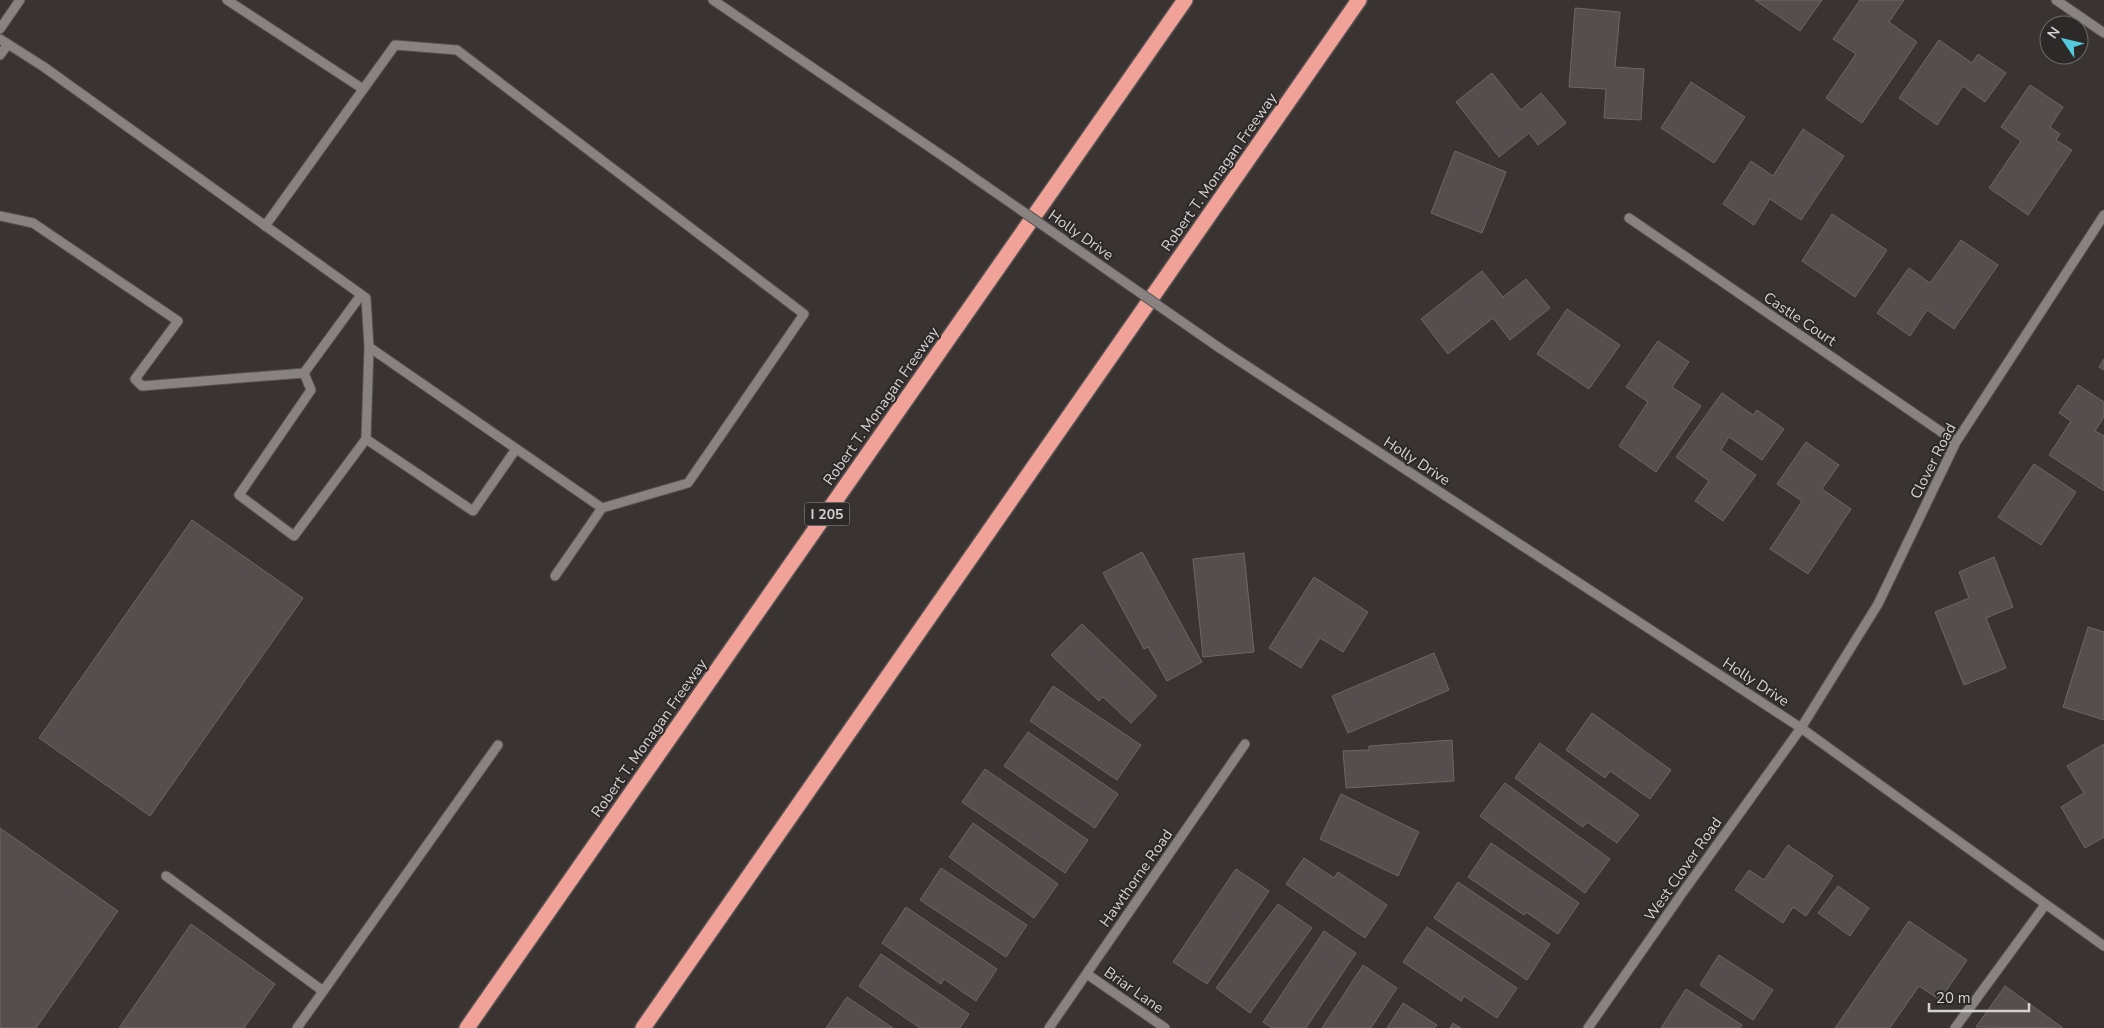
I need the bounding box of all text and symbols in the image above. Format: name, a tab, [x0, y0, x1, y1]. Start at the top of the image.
north arrow	[2039, 15, 2089, 65]
text: N	[2043, 23, 2065, 43]
street label: Robert T. Monagan Freeway	[1157, 89, 1282, 255]
street label: Holly Drive	[1044, 205, 1118, 265]
street label: Castle Court	[1760, 287, 1841, 351]
street label: Robert T. Monagan Freeway	[819, 323, 944, 489]
street label: Clover Road	[1905, 420, 1961, 502]
street label: Holly Drive	[1380, 432, 1454, 490]
road number: I 205	[804, 502, 850, 526]
street label: Holly Drive	[1719, 653, 1793, 711]
street label: Robert T. Monagan Freeway	[587, 655, 712, 821]
street label: West Clover Road	[1640, 813, 1726, 925]
street label: Hawthorne Road	[1095, 825, 1177, 931]
street label: Briar Lane	[1100, 962, 1168, 1018]
scale bar	[1929, 980, 2029, 1012]
text: 20 m	[1936, 988, 1971, 1008]

